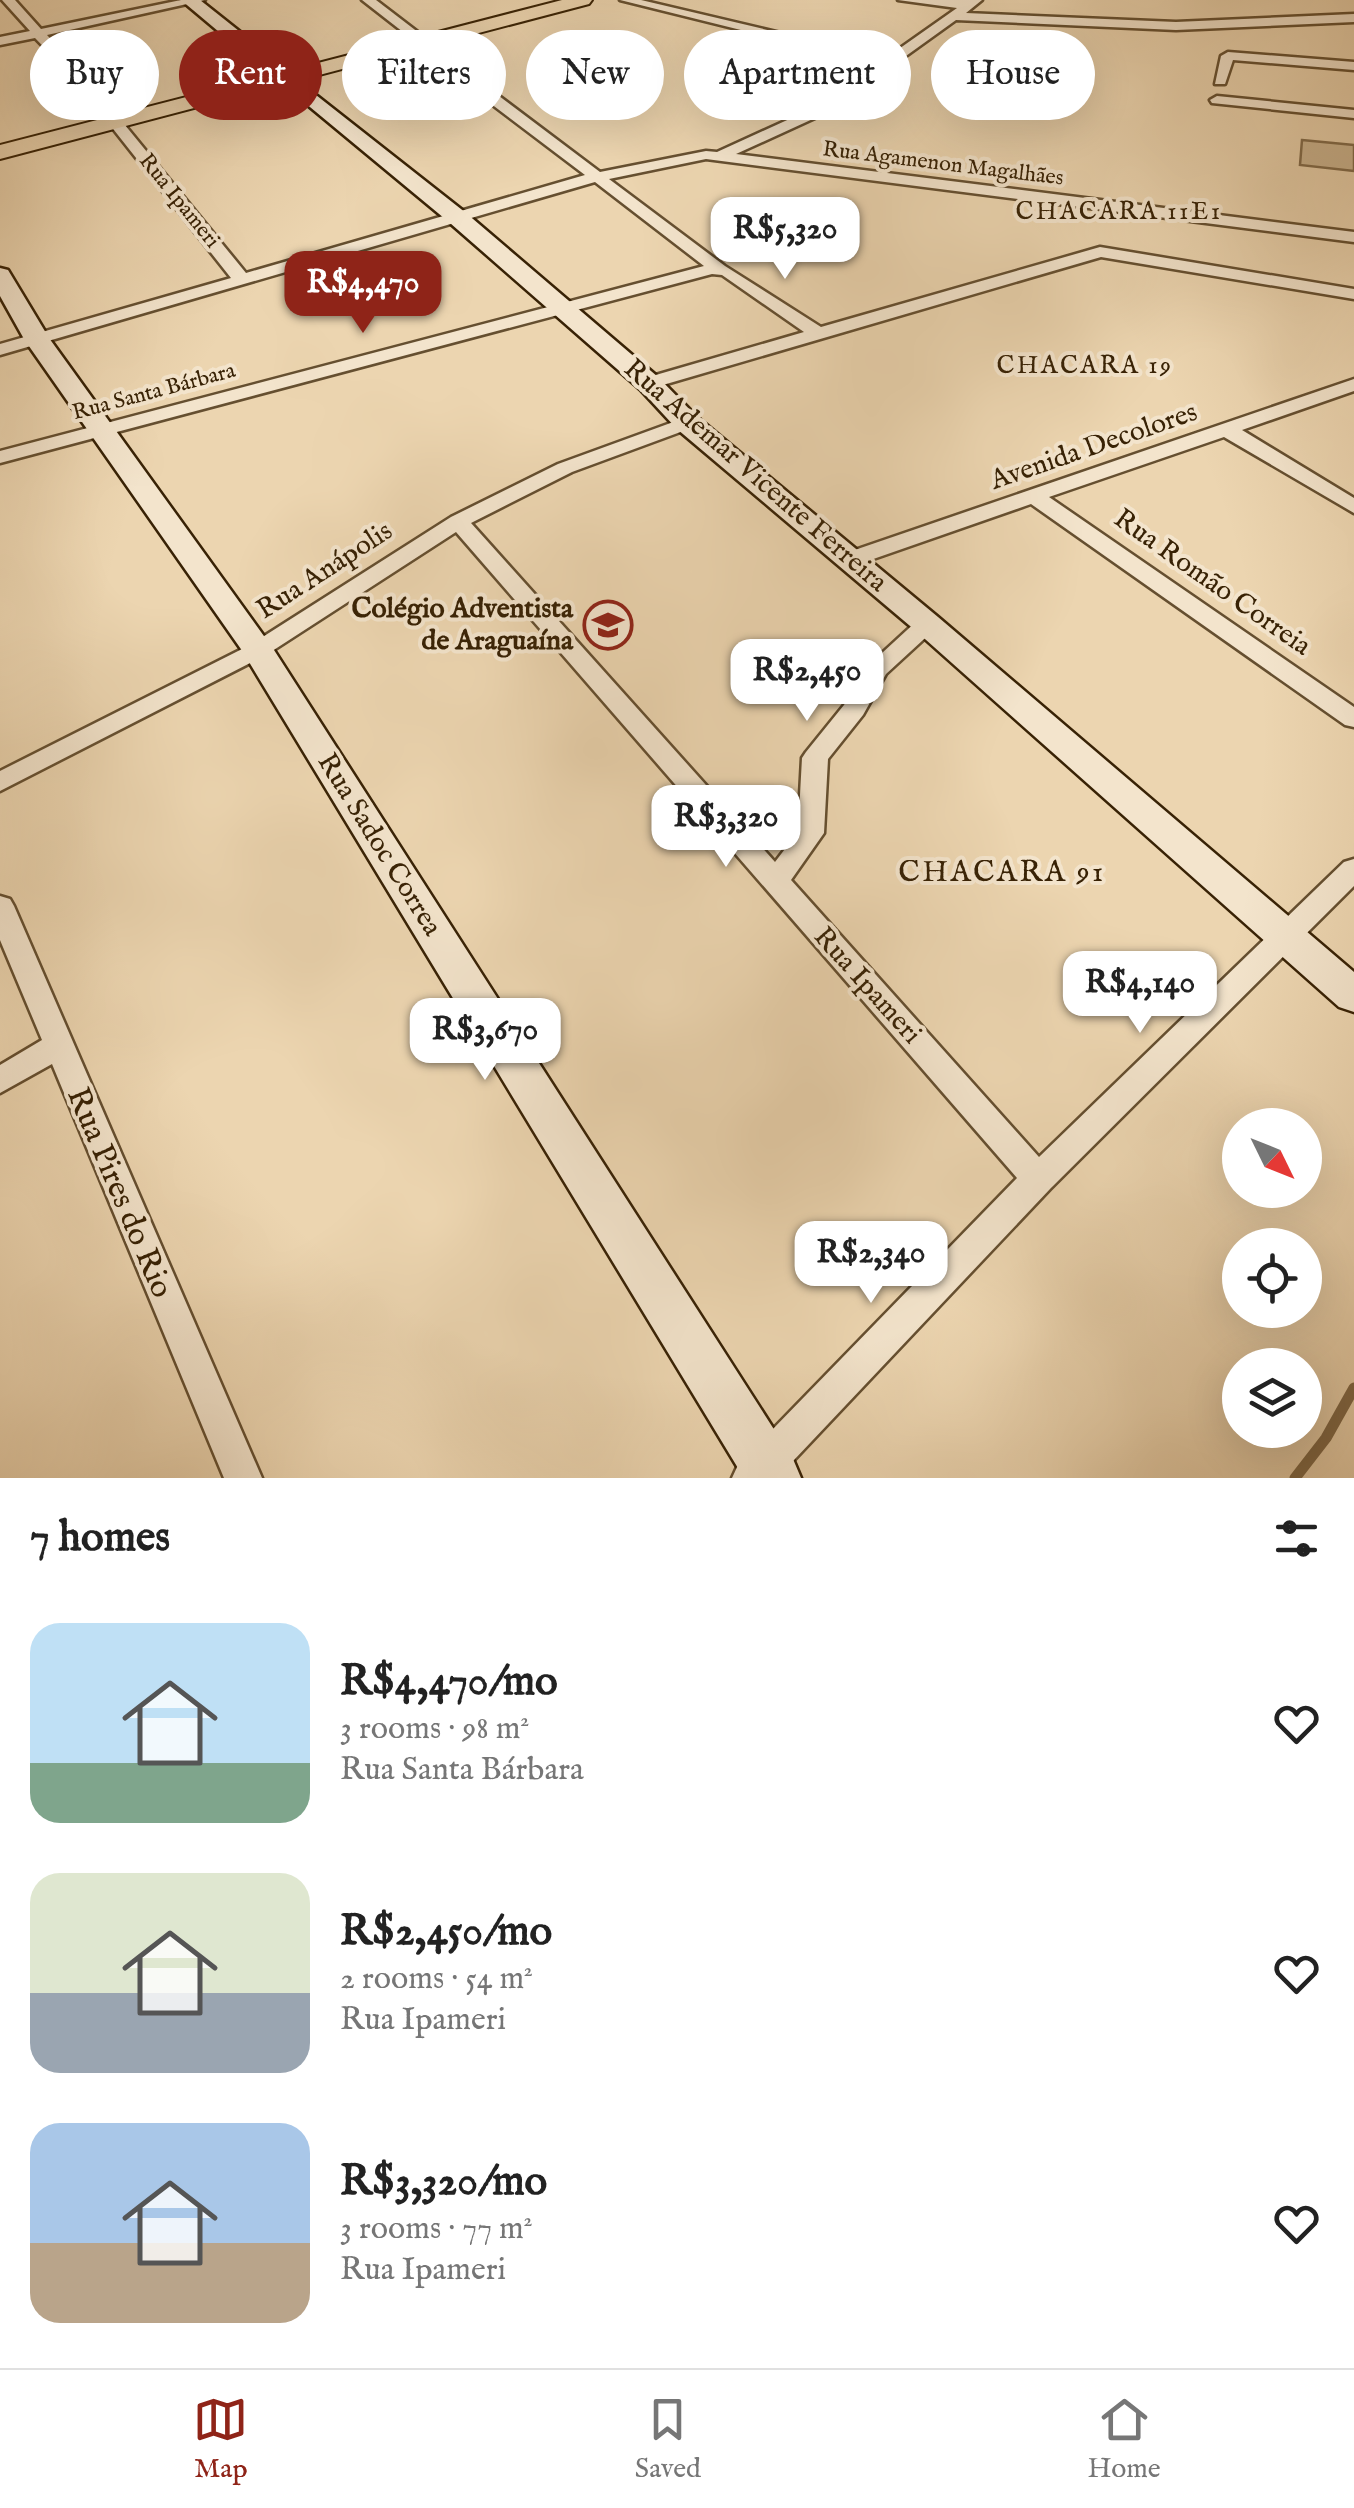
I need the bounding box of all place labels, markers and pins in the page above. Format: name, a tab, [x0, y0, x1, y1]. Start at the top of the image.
pin: R$5,320	[693, 197, 877, 282]
pin: R$4,470	[271, 251, 455, 336]
place label: Colégio Adventista de Araguaína	[352, 592, 574, 659]
school or university icon: Colégio Adventista de Araguaína	[582, 599, 634, 651]
pin: R$2,450	[715, 639, 899, 724]
pin: R$3,320	[634, 785, 818, 870]
pin: R$4,140	[1048, 951, 1232, 1036]
pin: R$3,670	[393, 998, 577, 1083]
pin: R$2,340	[779, 1221, 963, 1306]

